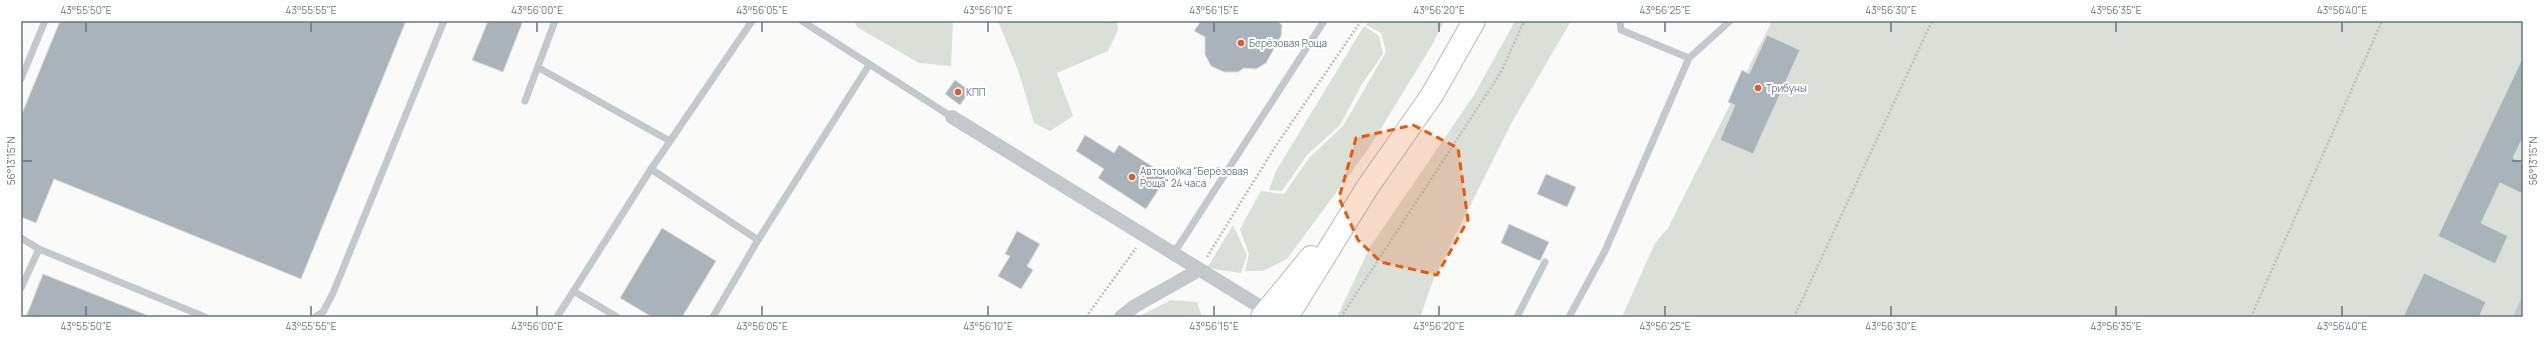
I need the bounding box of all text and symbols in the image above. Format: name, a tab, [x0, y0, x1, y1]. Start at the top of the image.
text: 43°55'50"E	[60, 3, 112, 17]
text: 43°55'55"E	[286, 3, 337, 17]
text: 43°56'00"E	[511, 3, 563, 17]
text: 43°56'05"E	[736, 3, 788, 17]
text: 43°56'10"E	[963, 3, 1013, 17]
text: 43°56'15"E	[1189, 3, 1239, 17]
text: 43°56'20"E	[1413, 3, 1465, 17]
text: 43°56'25"E	[1639, 3, 1691, 17]
text: 43°56'30"E	[1865, 3, 1917, 17]
text: 43°56'35"E	[2091, 3, 2142, 17]
text: 43°56'40"E	[2317, 3, 2368, 17]
place label: Берёзовая Роща	[1249, 36, 1327, 50]
marker: Берёзовая Роща	[1236, 38, 1246, 48]
place label: Трибуны	[1766, 81, 1807, 95]
marker: Трибуны	[1753, 83, 1763, 93]
place label: КПП	[966, 85, 986, 99]
marker: КПП	[953, 87, 963, 97]
text: 56°13'15"N	[4, 137, 18, 185]
text: 56°13'15"N	[2526, 137, 2540, 185]
place label: Автомойка "Берёзовая Роща" 24 часа	[1140, 164, 1248, 190]
marker: Автомойка "Берёзовая Роща" 24 часа	[1127, 172, 1137, 182]
text: 43°55'50"E	[60, 319, 112, 333]
text: 43°55'55"E	[286, 319, 337, 333]
text: 43°56'00"E	[511, 319, 563, 333]
text: 43°56'05"E	[736, 319, 788, 333]
text: 43°56'10"E	[963, 319, 1013, 333]
text: 43°56'15"E	[1189, 319, 1239, 333]
text: 43°56'20"E	[1413, 319, 1465, 333]
text: 43°56'25"E	[1639, 319, 1691, 333]
text: 43°56'30"E	[1865, 319, 1917, 333]
text: 43°56'35"E	[2091, 319, 2142, 333]
text: 43°56'40"E	[2317, 319, 2368, 333]

